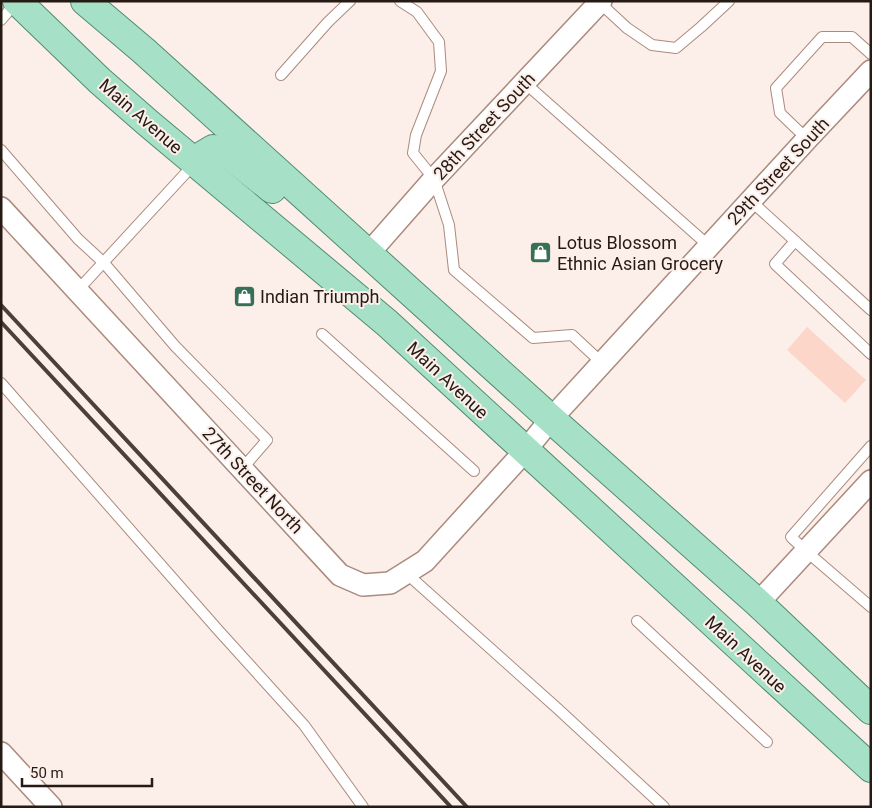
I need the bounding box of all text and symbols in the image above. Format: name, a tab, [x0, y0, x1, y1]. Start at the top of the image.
street label: 28th Street South	[429, 68, 539, 184]
street label: Main Avenue	[95, 74, 187, 158]
street label: 29th Street South	[723, 113, 833, 229]
place label: Lotus Blossom Ethnic Asian Grocery	[557, 232, 724, 274]
shop icon: Lotus Blossom Ethnic Asian Grocery	[529, 240, 553, 264]
shop icon: Indian Triumph	[232, 284, 256, 308]
place label: Indian Triumph	[260, 286, 380, 307]
street label: Main Avenue	[403, 337, 493, 423]
street label: 27th Street North	[198, 422, 308, 538]
street label: Main Avenue	[701, 611, 791, 697]
scale bar	[22, 756, 152, 788]
text: 50 m	[30, 764, 64, 782]

